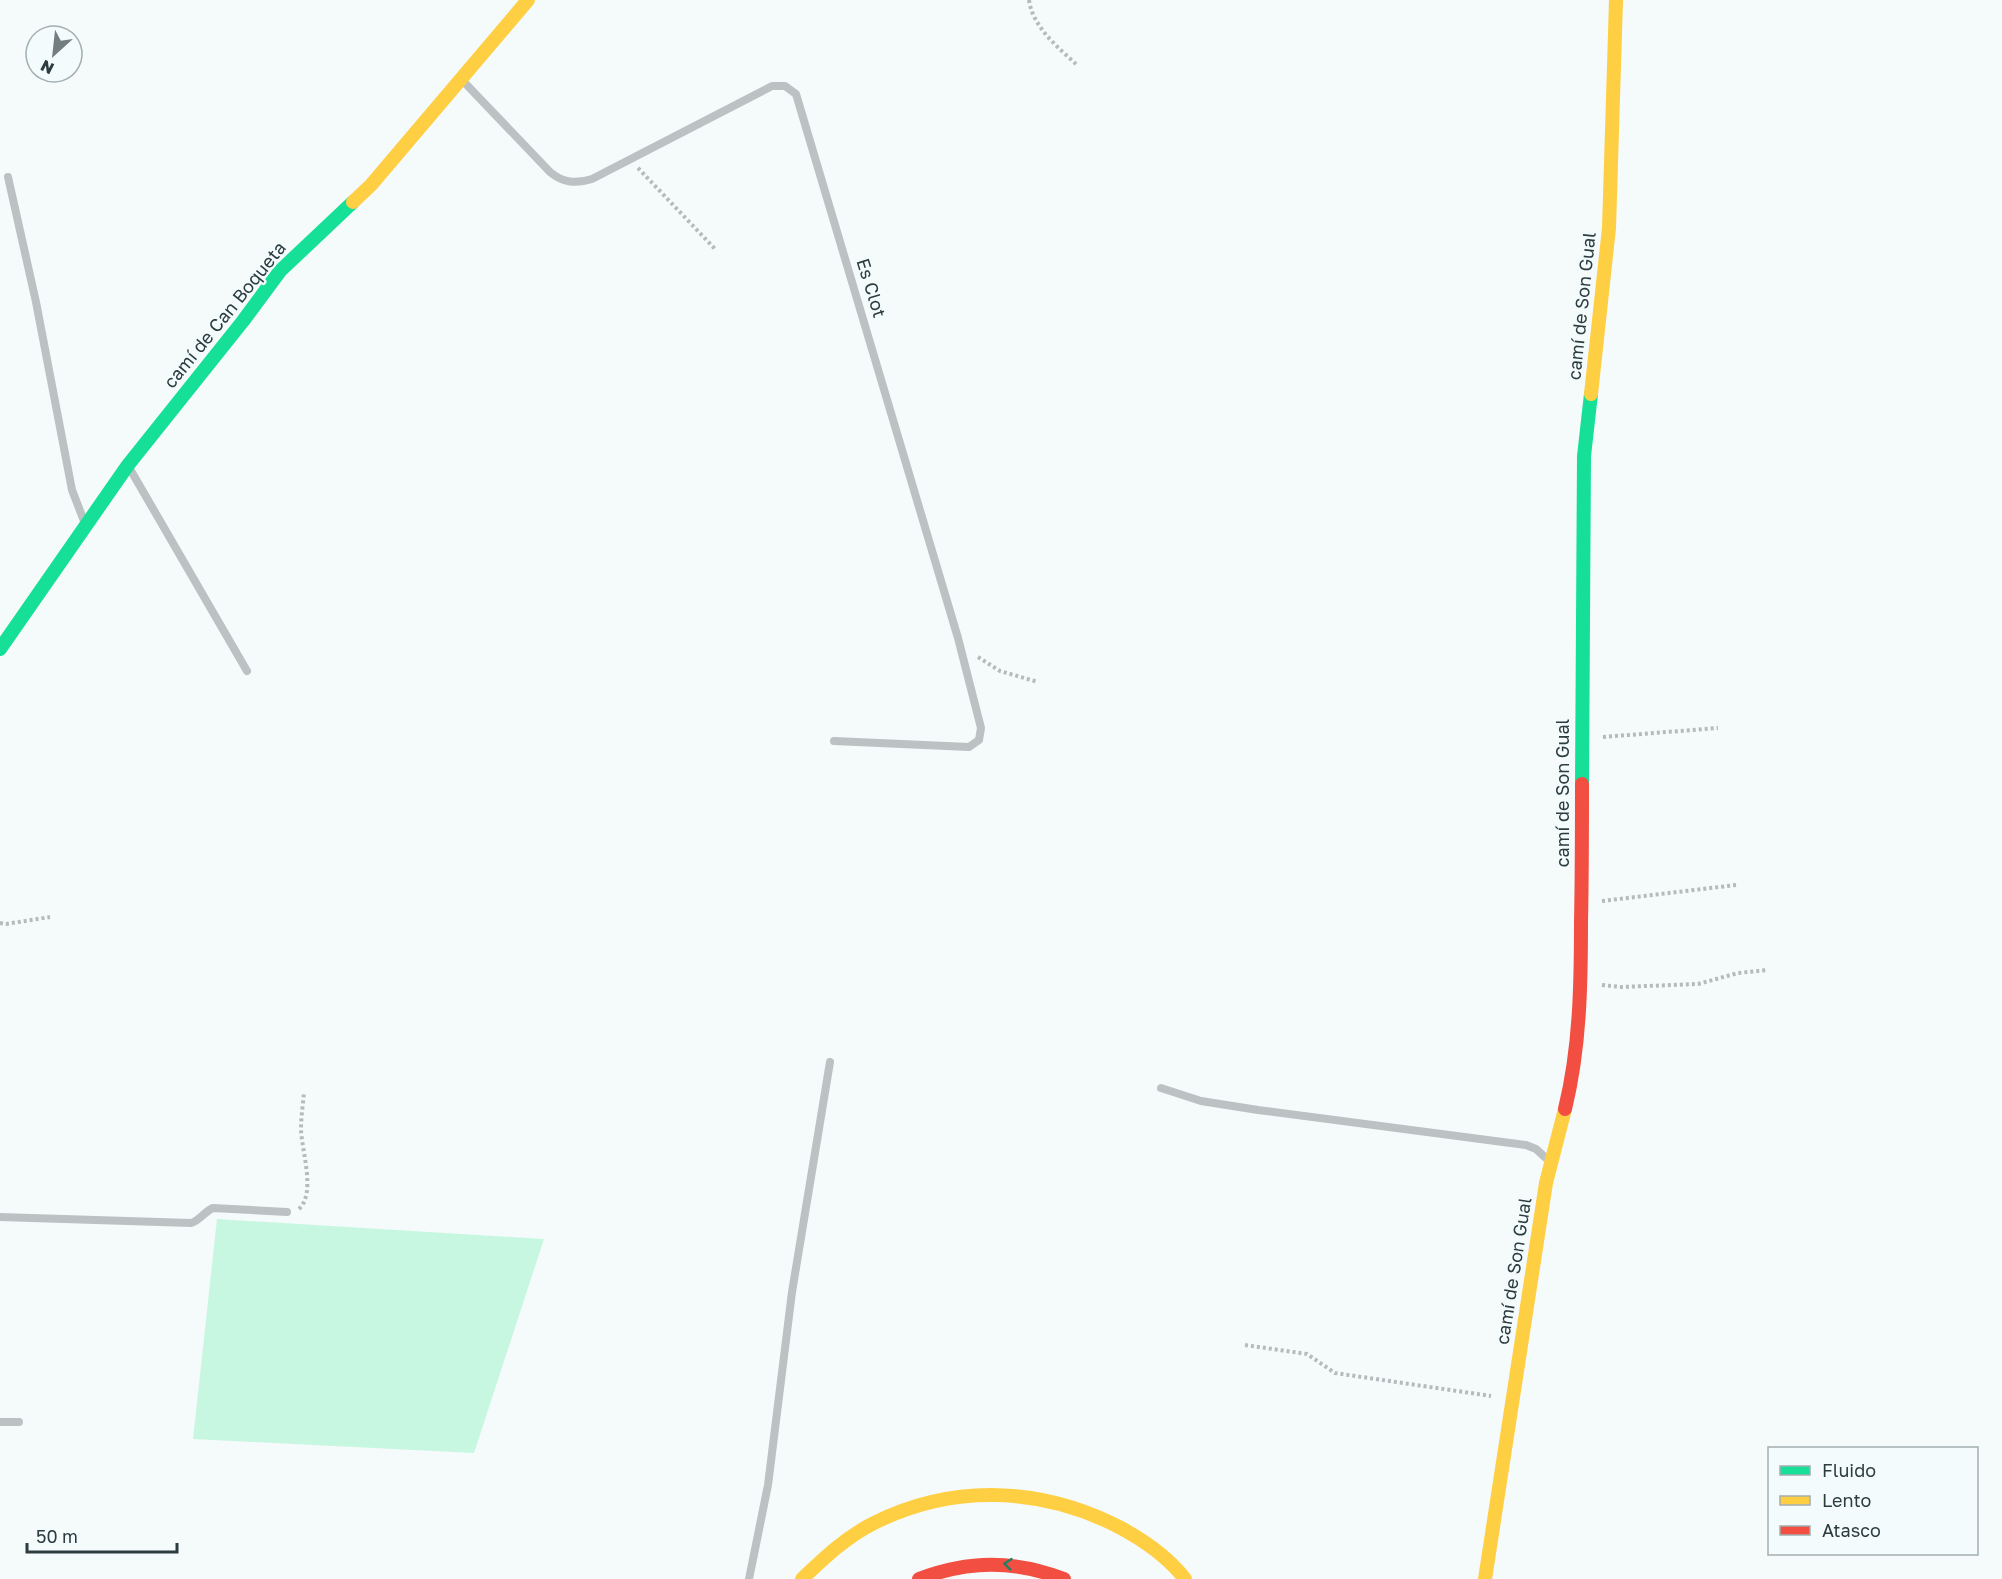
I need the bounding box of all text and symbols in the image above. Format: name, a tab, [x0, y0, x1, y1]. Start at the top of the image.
north arrow	[24, 24, 84, 84]
text: N	[37, 56, 57, 79]
street label: camí de Son Gual	[1562, 231, 1600, 381]
street label: camí de Can Boqueta	[158, 237, 290, 392]
street label: Es Clot	[853, 255, 891, 320]
street label: camí de Son Gual	[1551, 718, 1573, 867]
street label: camí de Son Gual	[1491, 1195, 1536, 1346]
legend	[1768, 1447, 1978, 1555]
text: Fluido	[1822, 1459, 1876, 1481]
text: Lento	[1822, 1489, 1871, 1511]
scale bar	[27, 1516, 177, 1554]
text: Atasco	[1822, 1519, 1881, 1541]
text: 50 m	[36, 1525, 78, 1547]
one-way arrow	[1004, 1558, 1013, 1571]

